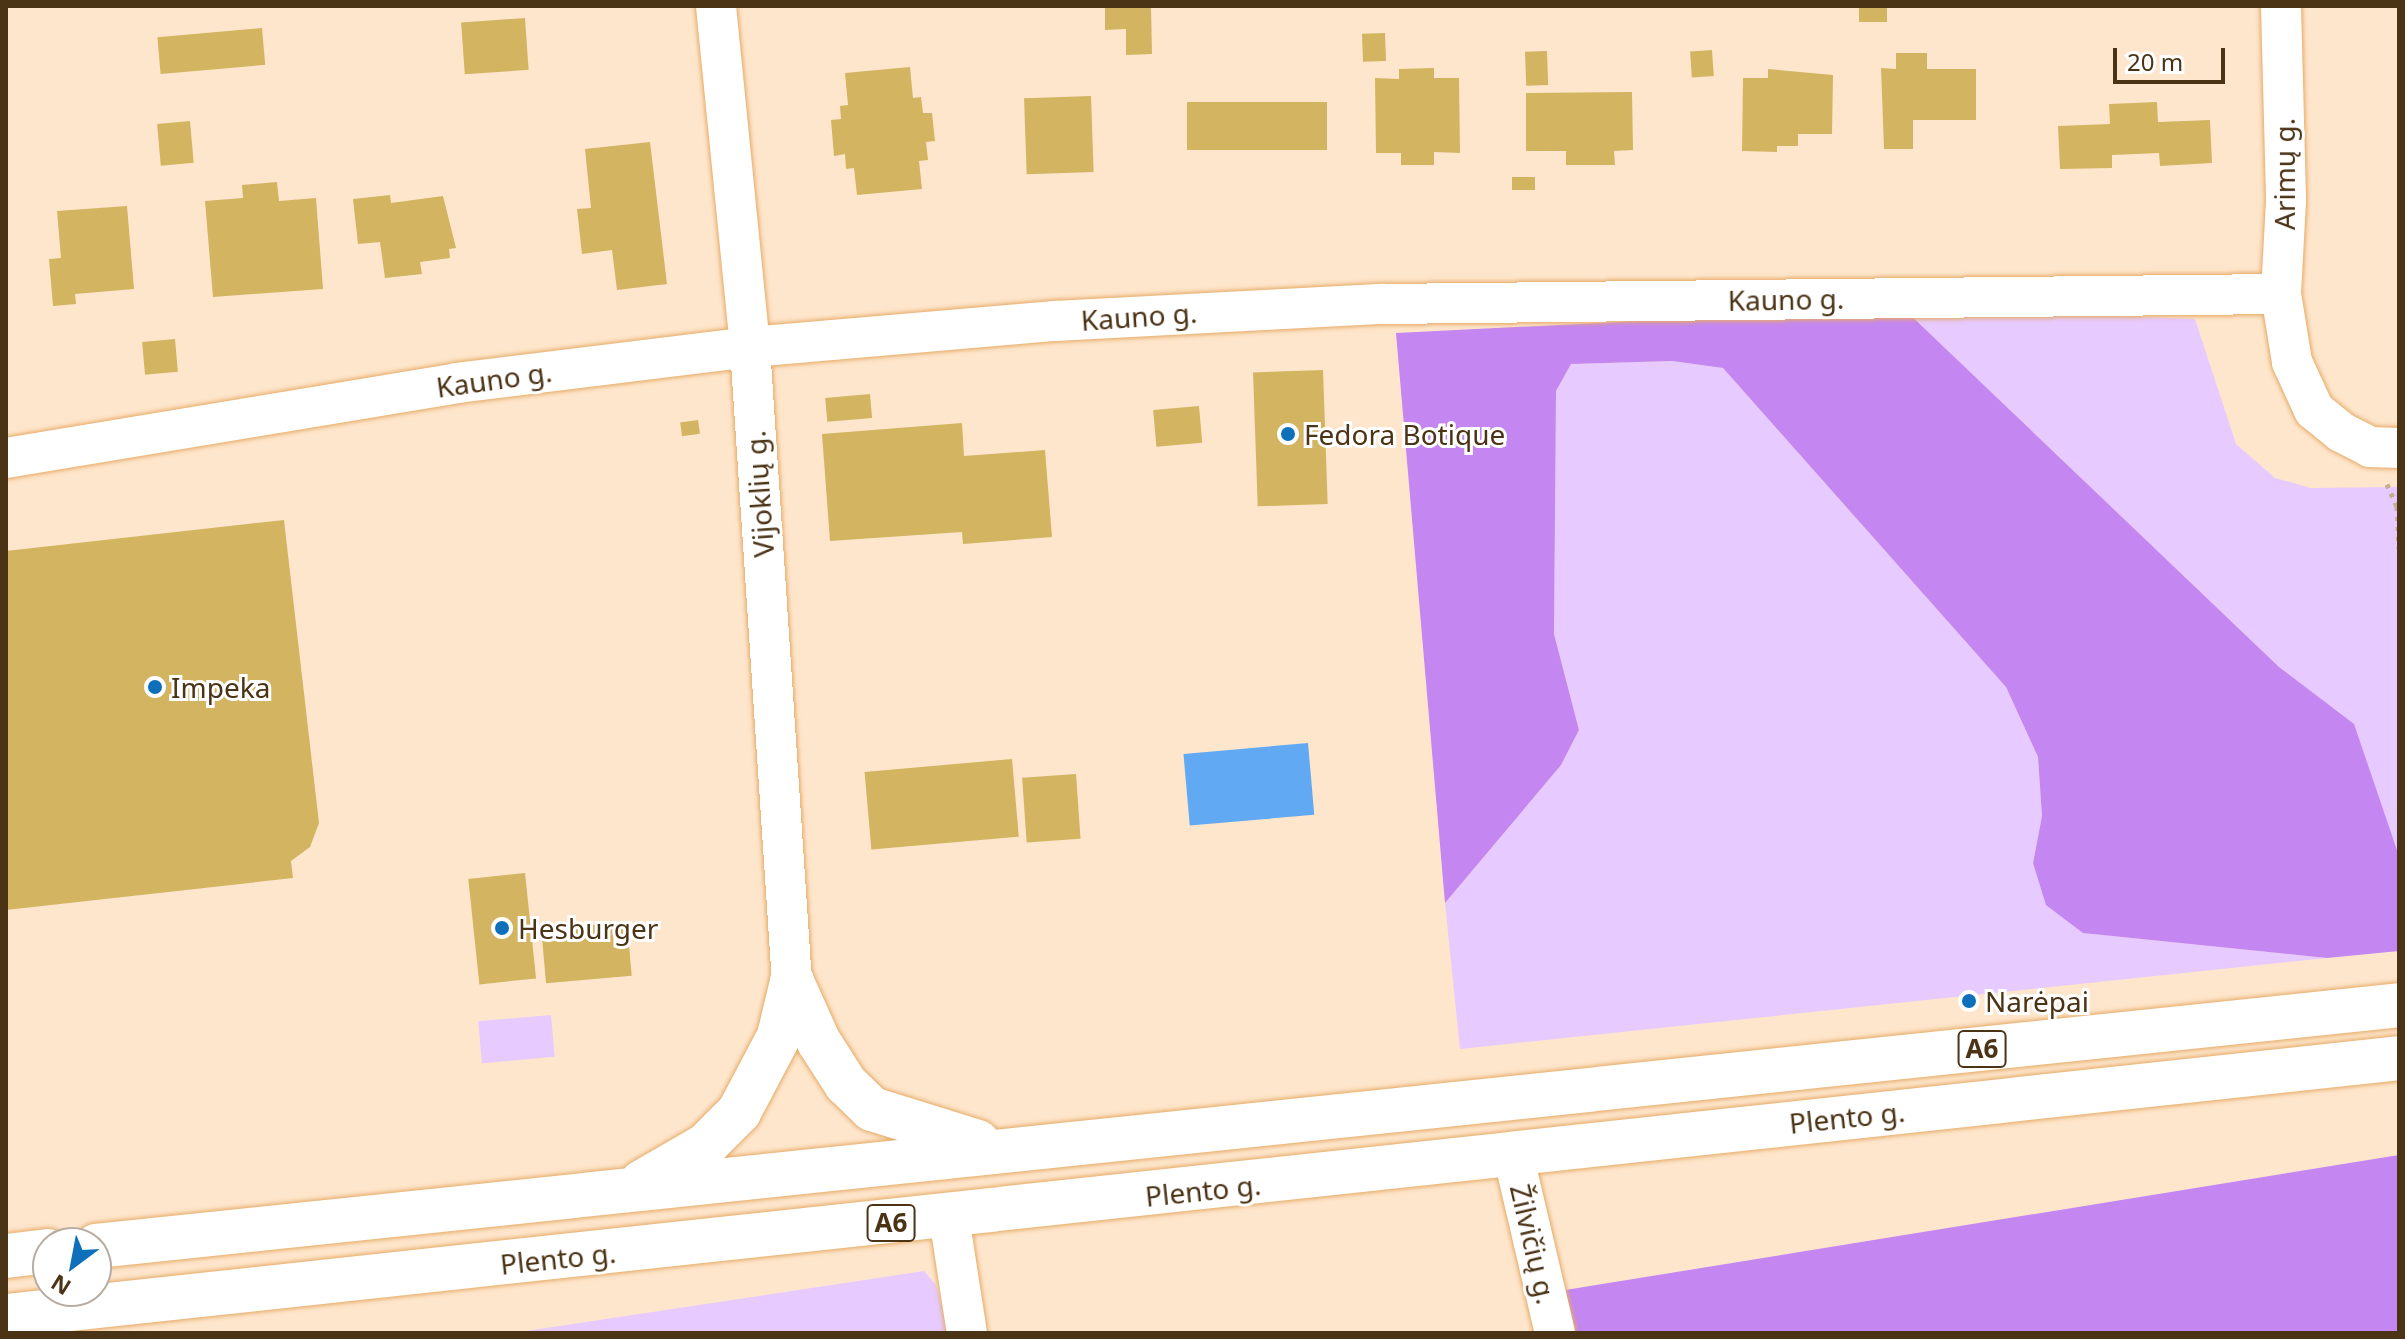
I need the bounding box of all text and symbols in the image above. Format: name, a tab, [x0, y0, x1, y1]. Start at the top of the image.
scale bar	[2117, 32, 2229, 82]
text: 20 m	[2127, 45, 2183, 78]
street label: Arimų g.	[2267, 118, 2301, 230]
street label: Kauno g.	[1727, 281, 1845, 317]
street label: Kauno g.	[1080, 295, 1198, 337]
street label: Kauno g.	[434, 354, 554, 404]
place label: Fedora Botique	[1304, 417, 1505, 451]
marker: Fedora Botique	[1279, 425, 1297, 443]
street label: Vijoklių g.	[738, 430, 780, 558]
place label: Impeka	[171, 670, 270, 704]
marker: Impeka	[146, 678, 164, 696]
place label: Hesburger	[518, 911, 658, 945]
marker: Hesburger	[493, 919, 511, 937]
place label: Narėpai	[1985, 984, 2089, 1018]
marker: Narėpai	[1960, 992, 1978, 1010]
road number: A6	[1956, 1027, 2008, 1071]
street label: Plento g.	[1787, 1094, 1907, 1140]
street label: Plento g.	[1143, 1167, 1263, 1213]
street label: Žilvičių g.	[1504, 1181, 1564, 1307]
road number: A6	[865, 1201, 917, 1245]
north arrow	[32, 1227, 112, 1307]
street label: Plento g.	[498, 1235, 618, 1281]
text: N	[45, 1268, 76, 1303]

